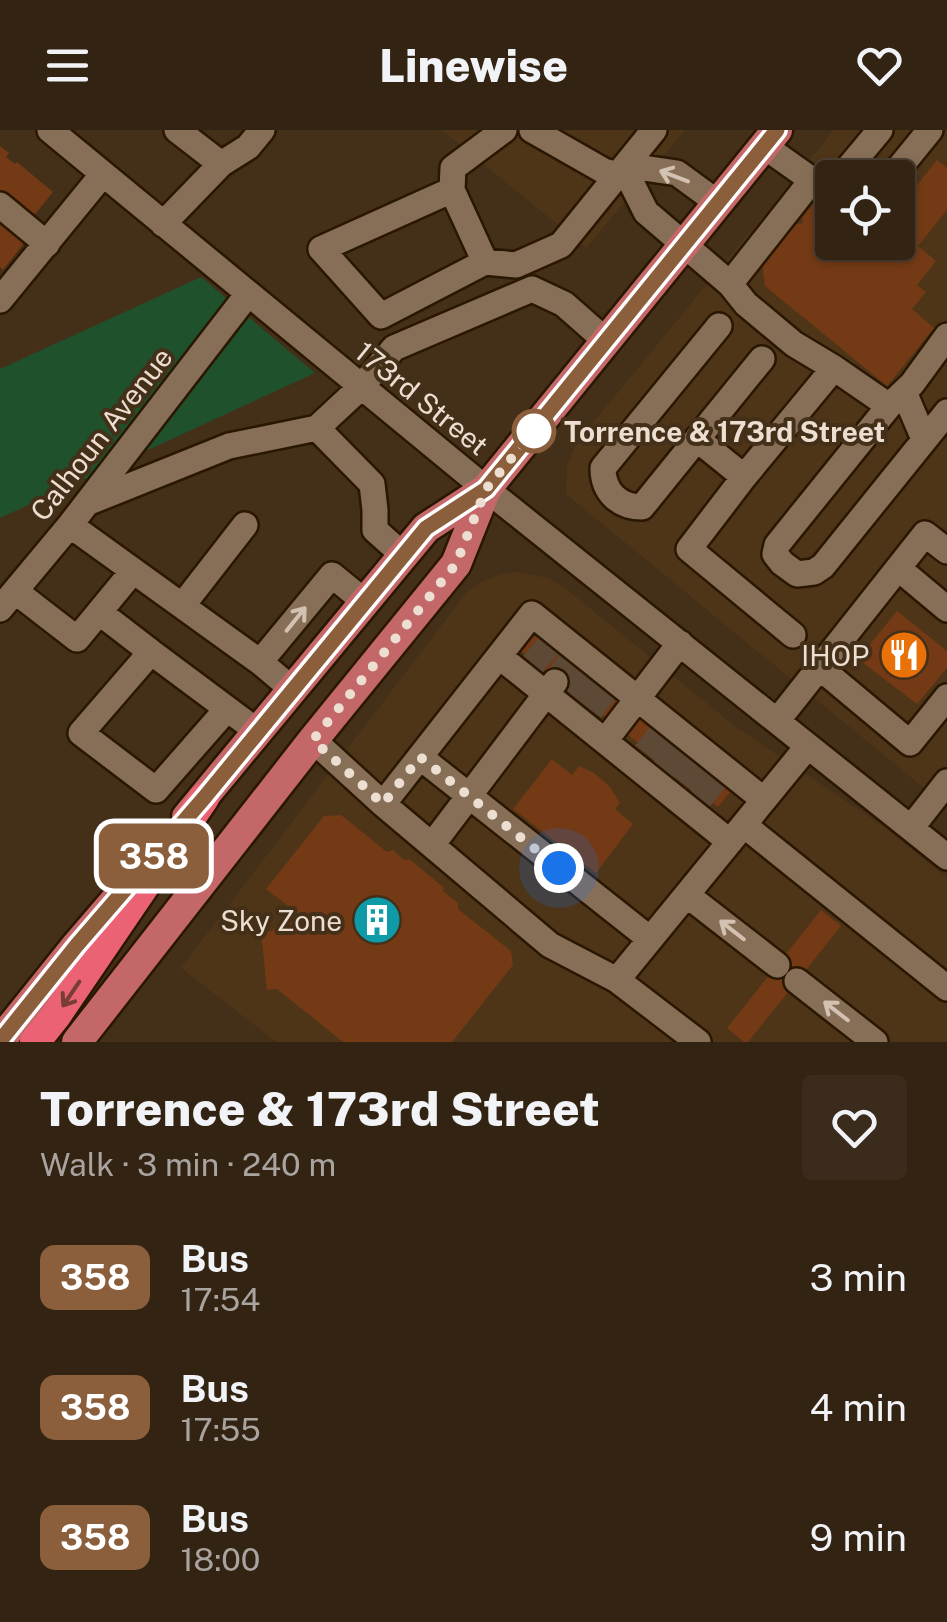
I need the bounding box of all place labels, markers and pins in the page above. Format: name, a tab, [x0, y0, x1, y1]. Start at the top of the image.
marker: Torrence & 173rd Street	[513, 410, 555, 452]
place label: Torrence & 173rd Street	[564, 415, 885, 448]
restaurant icon: IHOP	[878, 629, 930, 681]
place label: IHOP	[801, 639, 869, 672]
building icon: Sky Zone	[351, 894, 403, 946]
place label: Sky Zone	[220, 904, 342, 937]

